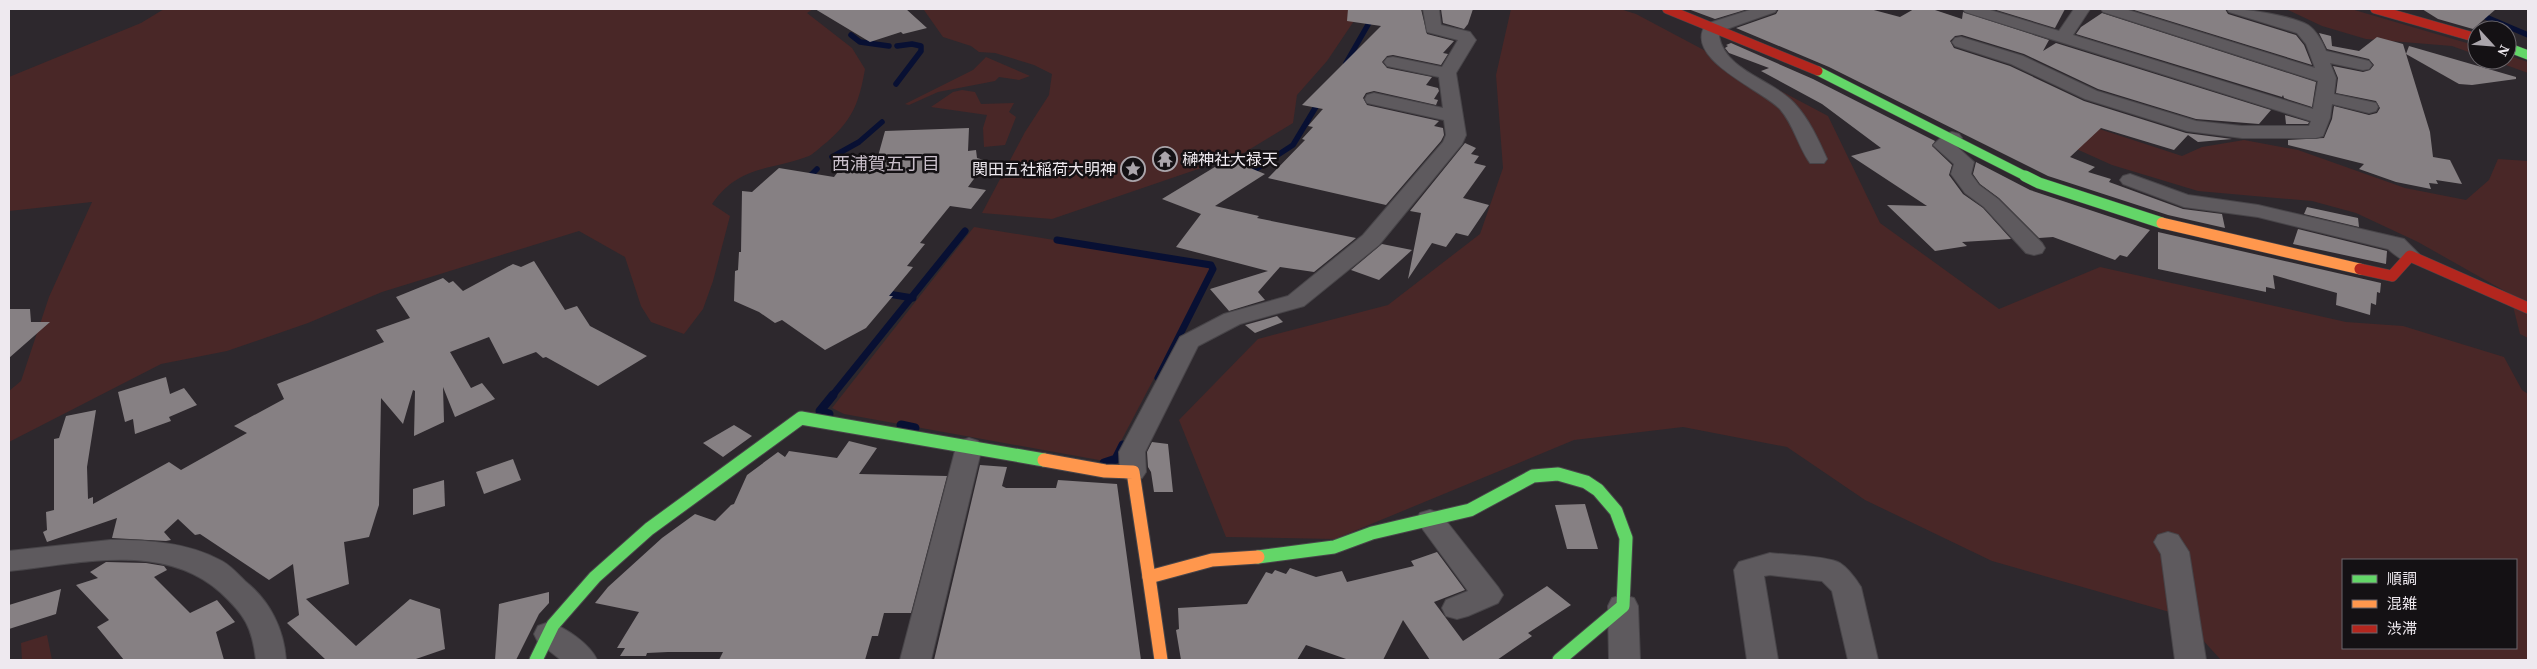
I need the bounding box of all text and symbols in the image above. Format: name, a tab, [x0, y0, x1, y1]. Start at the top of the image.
north arrow	[2467, 20, 2517, 70]
text: N	[2492, 42, 2515, 60]
temple icon: 榊神社大禄天	[1152, 146, 1178, 172]
place label: 榊神社大禄天	[1182, 148, 1278, 170]
district label: 西浦賀五丁目	[832, 151, 940, 176]
place icon: 関田五社稲荷大明神	[1120, 156, 1146, 182]
place label: 関田五社稲荷大明神	[972, 158, 1116, 180]
legend	[2342, 559, 2517, 649]
text: 順調	[2387, 568, 2417, 589]
text: 混雑	[2387, 593, 2417, 614]
text: 渋滞	[2387, 618, 2417, 639]

